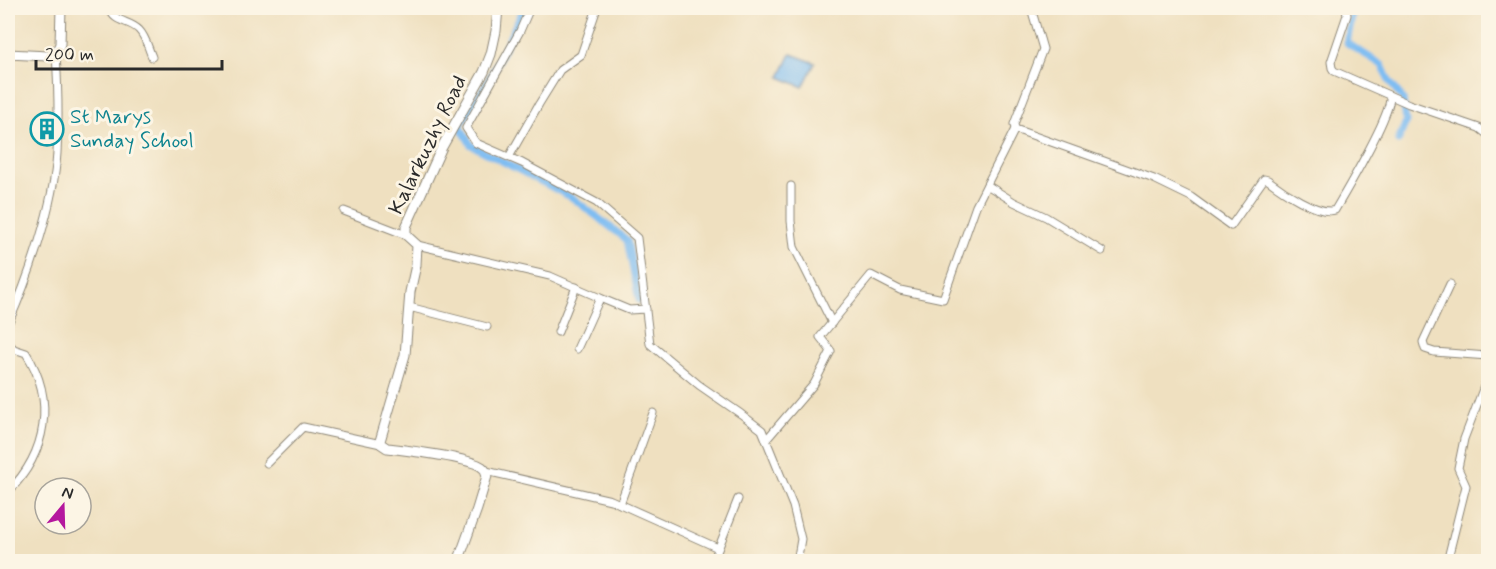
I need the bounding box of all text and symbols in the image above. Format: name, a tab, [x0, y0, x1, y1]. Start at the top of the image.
scale bar	[36, 33, 222, 71]
text: 200 m	[45, 43, 94, 67]
street label: Kalarkuzhy Road	[382, 71, 474, 219]
place label: St Marys Sunday School	[70, 103, 194, 155]
building icon: St Marys Sunday School	[29, 111, 65, 147]
north arrow	[33, 476, 93, 536]
text: N	[59, 482, 76, 505]

